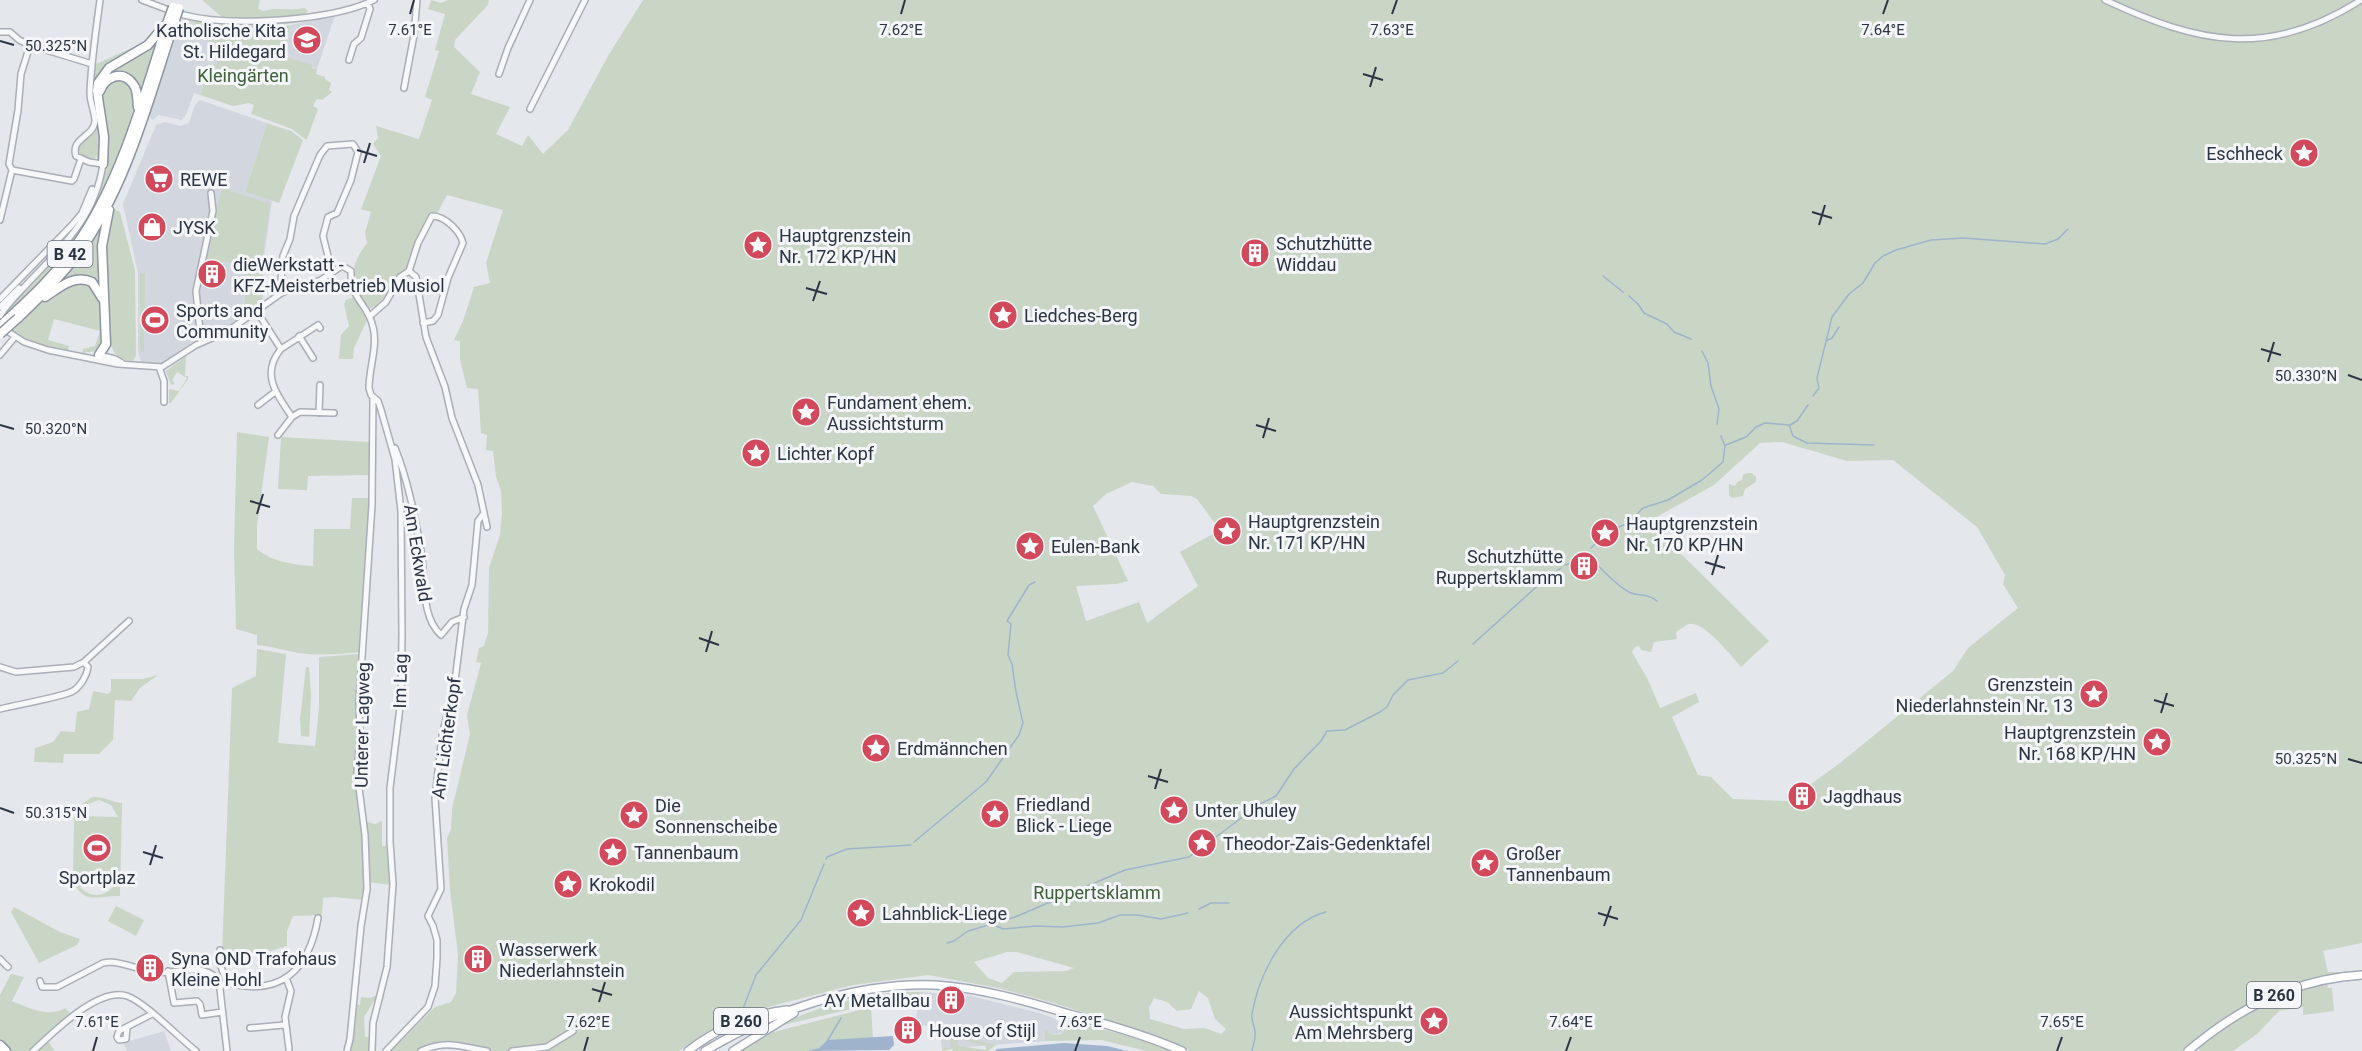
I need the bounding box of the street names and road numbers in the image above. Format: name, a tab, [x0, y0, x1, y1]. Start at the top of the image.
road number: B 42	[48, 241, 92, 267]
street label: Am Eckwald	[400, 503, 436, 603]
street label: Im Lag	[389, 653, 411, 709]
street label: Unterer Lagweg	[350, 662, 374, 788]
street label: Am Lichterkopf	[427, 675, 465, 800]
road number: B 260	[2247, 982, 2301, 1008]
road number: B 260	[714, 1008, 768, 1034]

